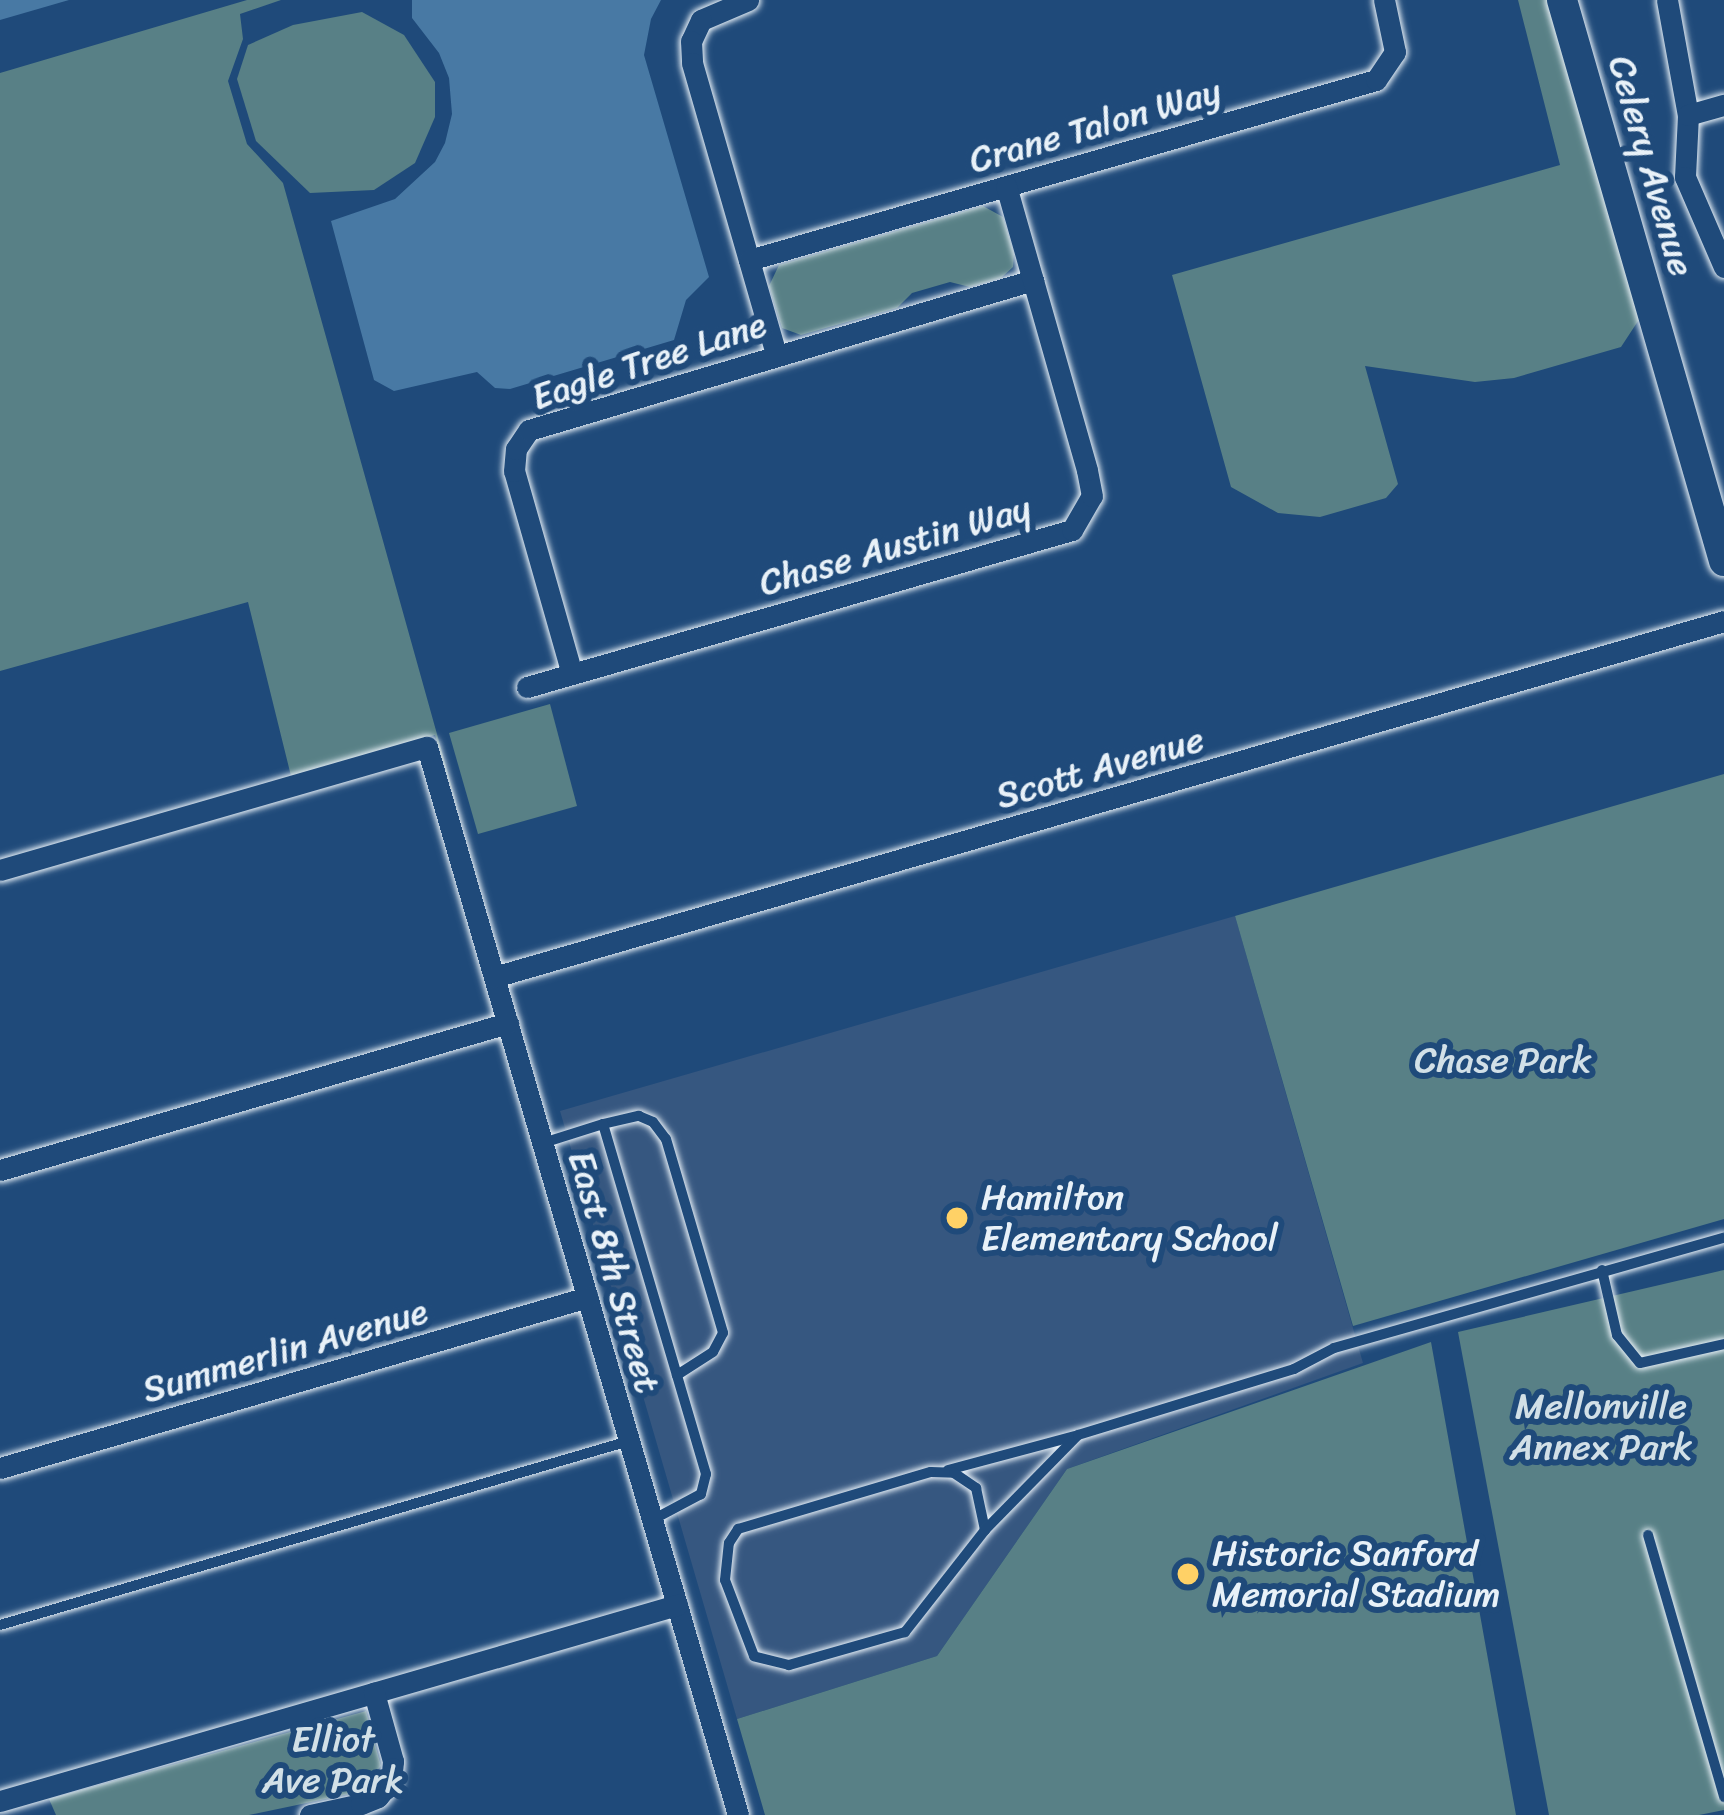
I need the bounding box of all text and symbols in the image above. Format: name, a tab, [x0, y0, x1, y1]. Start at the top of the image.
street label: Celery Avenue	[1599, 51, 1703, 281]
street label: Crane Talon Way	[964, 70, 1226, 182]
street label: Eagle Tree Lane	[526, 303, 772, 419]
street label: Chase Austin Way	[753, 486, 1037, 606]
street label: Scott Avenue	[992, 718, 1208, 818]
park label: Chase Park	[1414, 1039, 1592, 1083]
street label: East 8th Street	[559, 1146, 669, 1398]
place label: Hamilton Elementary School	[981, 1175, 1278, 1260]
marker: Hamilton Elementary School	[944, 1205, 970, 1231]
street label: Summerlin Avenue	[138, 1290, 432, 1412]
park label: Mellonville Annex Park	[1510, 1384, 1692, 1469]
place label: Historic Sanford Memorial Stadium	[1212, 1531, 1500, 1616]
marker: Historic Sanford Memorial Stadium	[1175, 1561, 1201, 1587]
park label: Elliot Ave Park	[262, 1717, 404, 1802]

